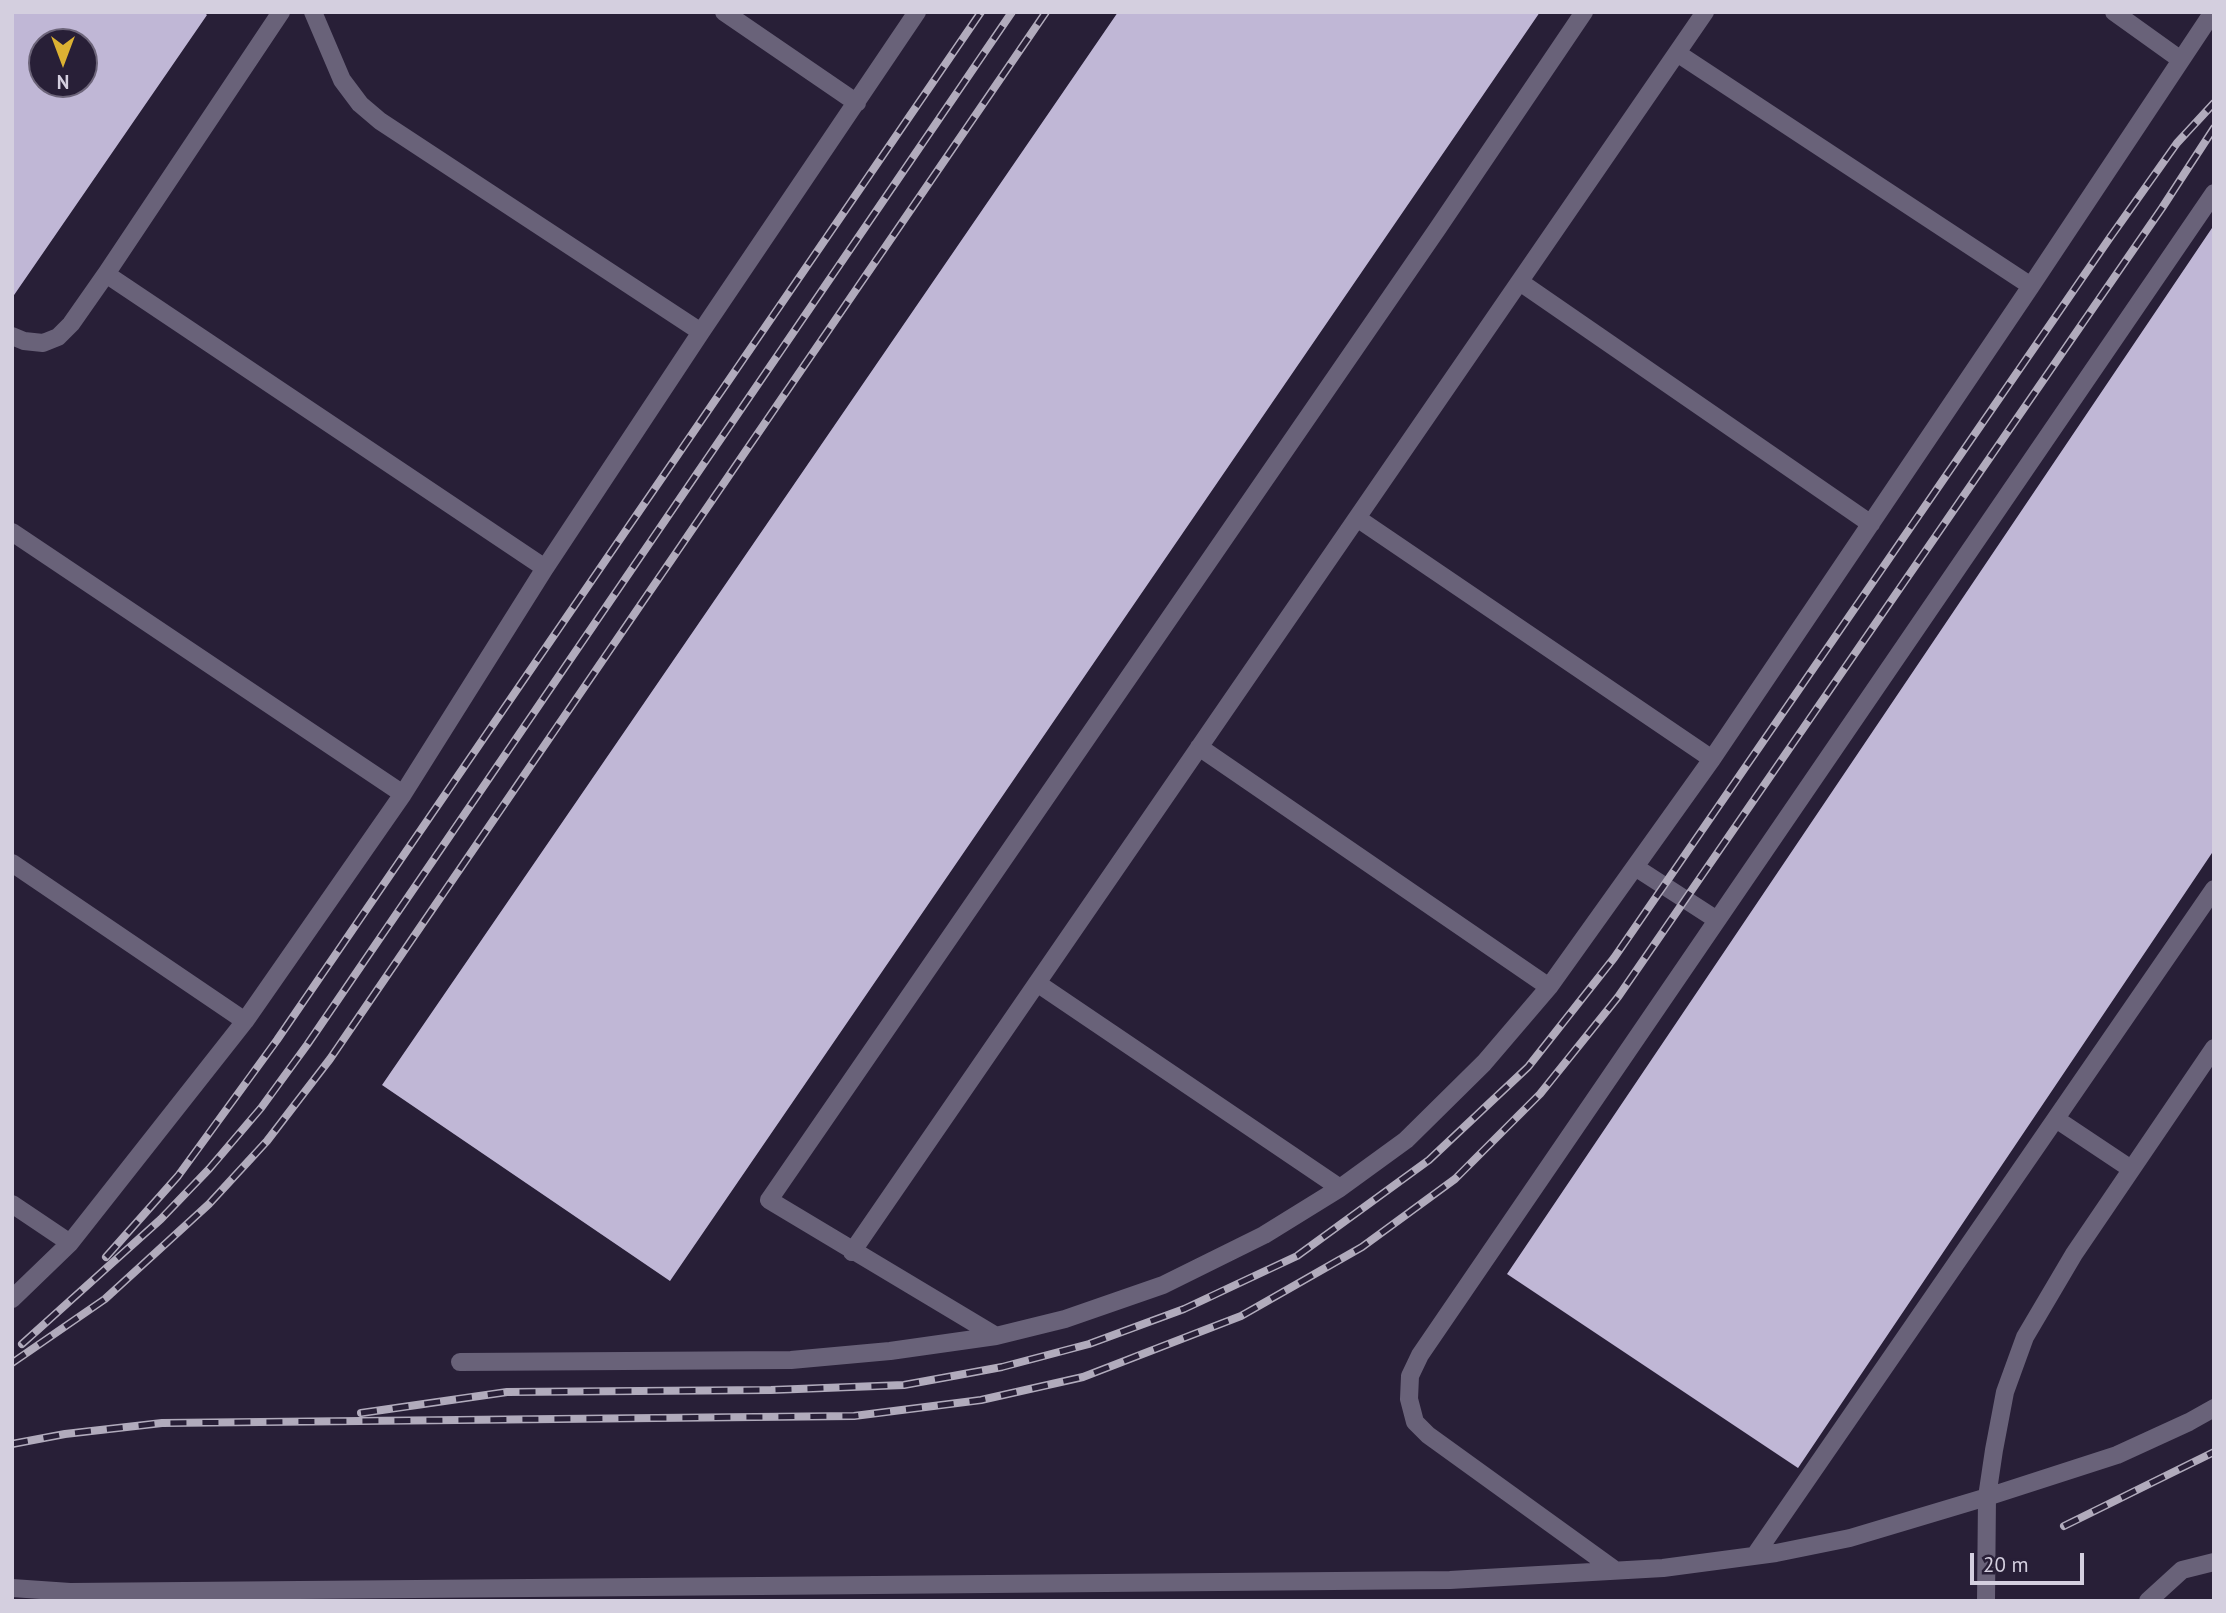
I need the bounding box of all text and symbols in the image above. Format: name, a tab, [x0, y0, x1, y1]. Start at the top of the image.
north arrow	[28, 28, 98, 98]
text: N	[57, 70, 69, 94]
scale bar	[1974, 1540, 2088, 1584]
text: 20 m	[1983, 1551, 2029, 1578]

